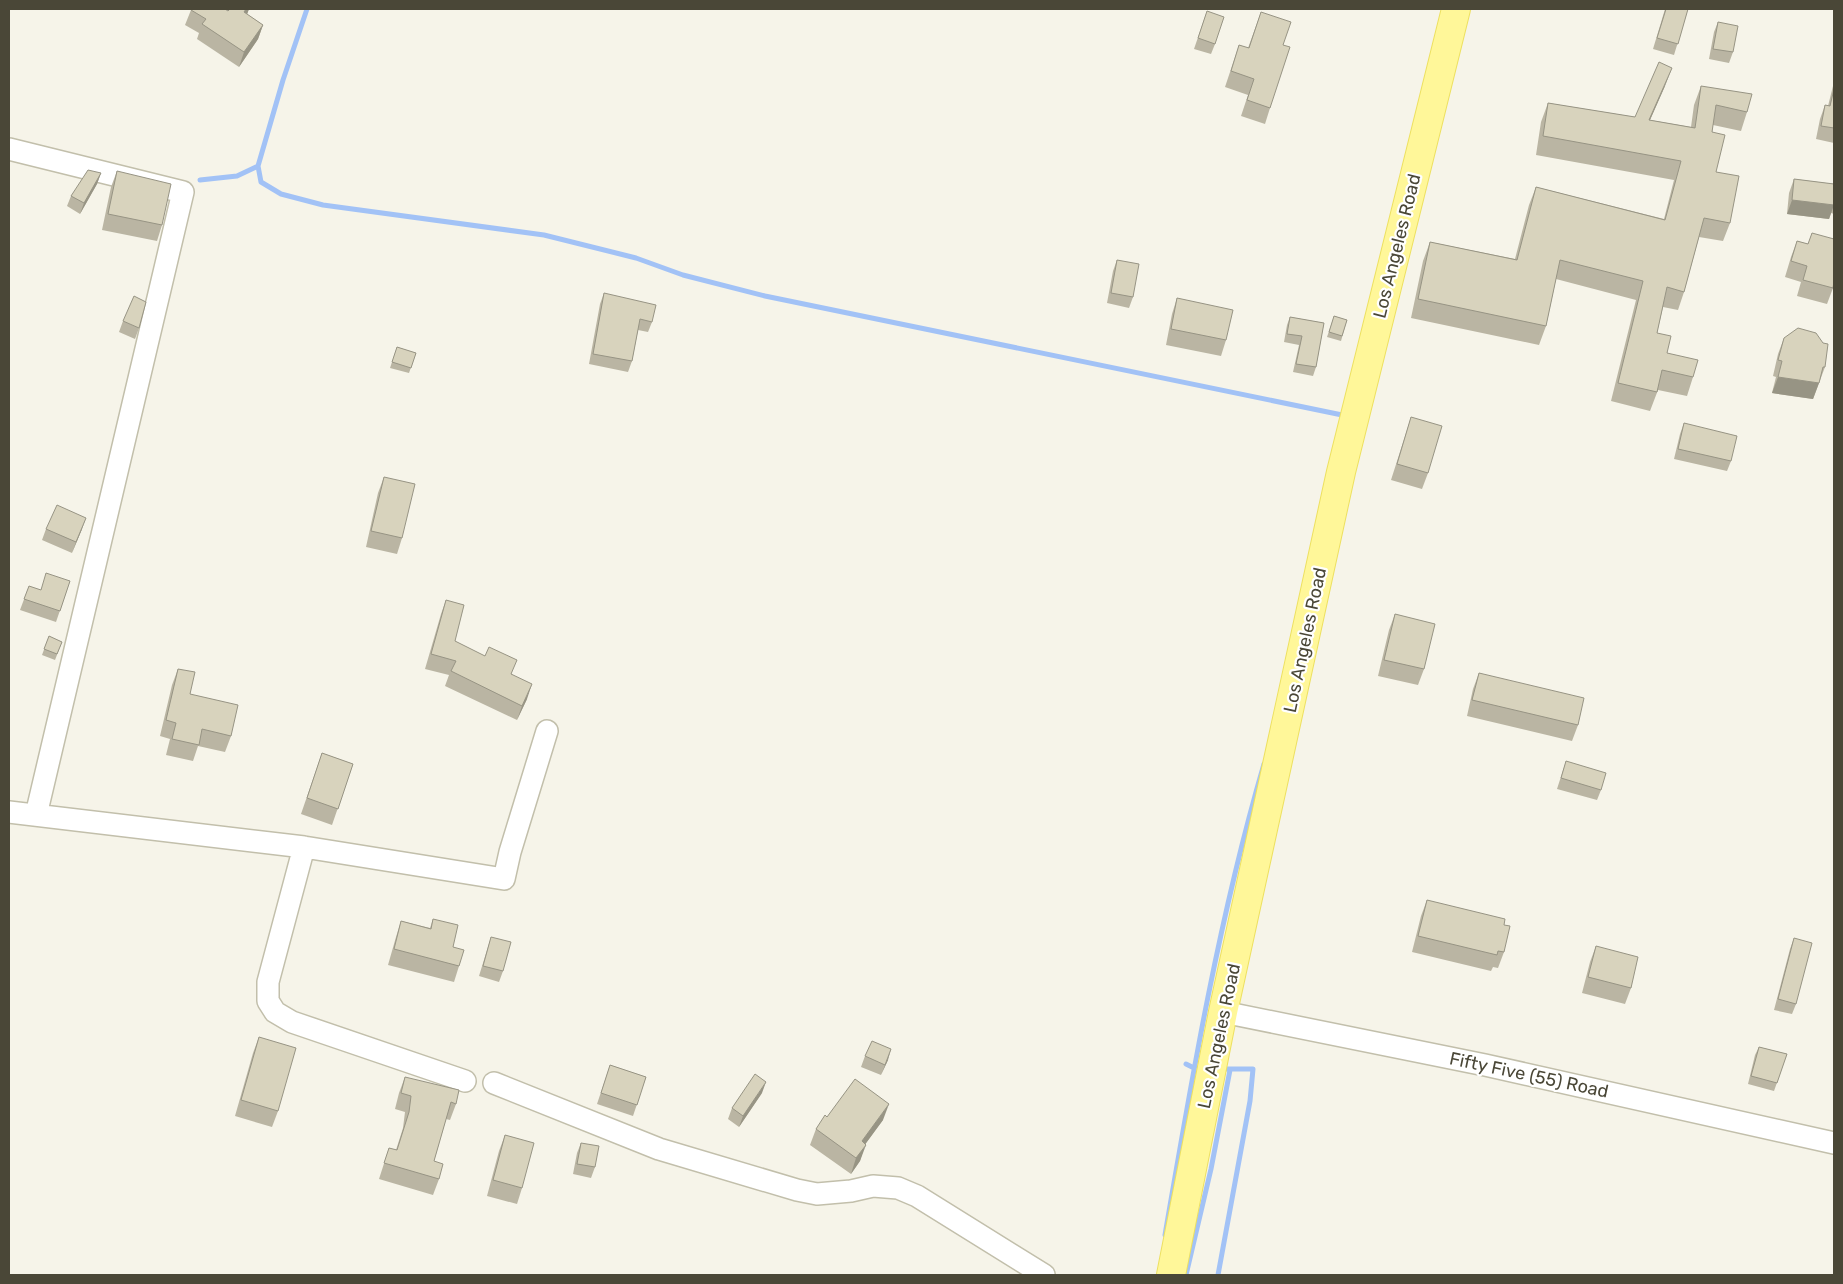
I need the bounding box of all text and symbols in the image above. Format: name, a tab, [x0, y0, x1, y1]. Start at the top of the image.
street label: Los Angeles Road	[1368, 172, 1426, 320]
street label: Los Angeles Road	[1279, 565, 1331, 715]
street label: Los Angeles Road	[1193, 961, 1245, 1111]
street label: Fifty Five (55) Road	[1447, 1047, 1611, 1103]

